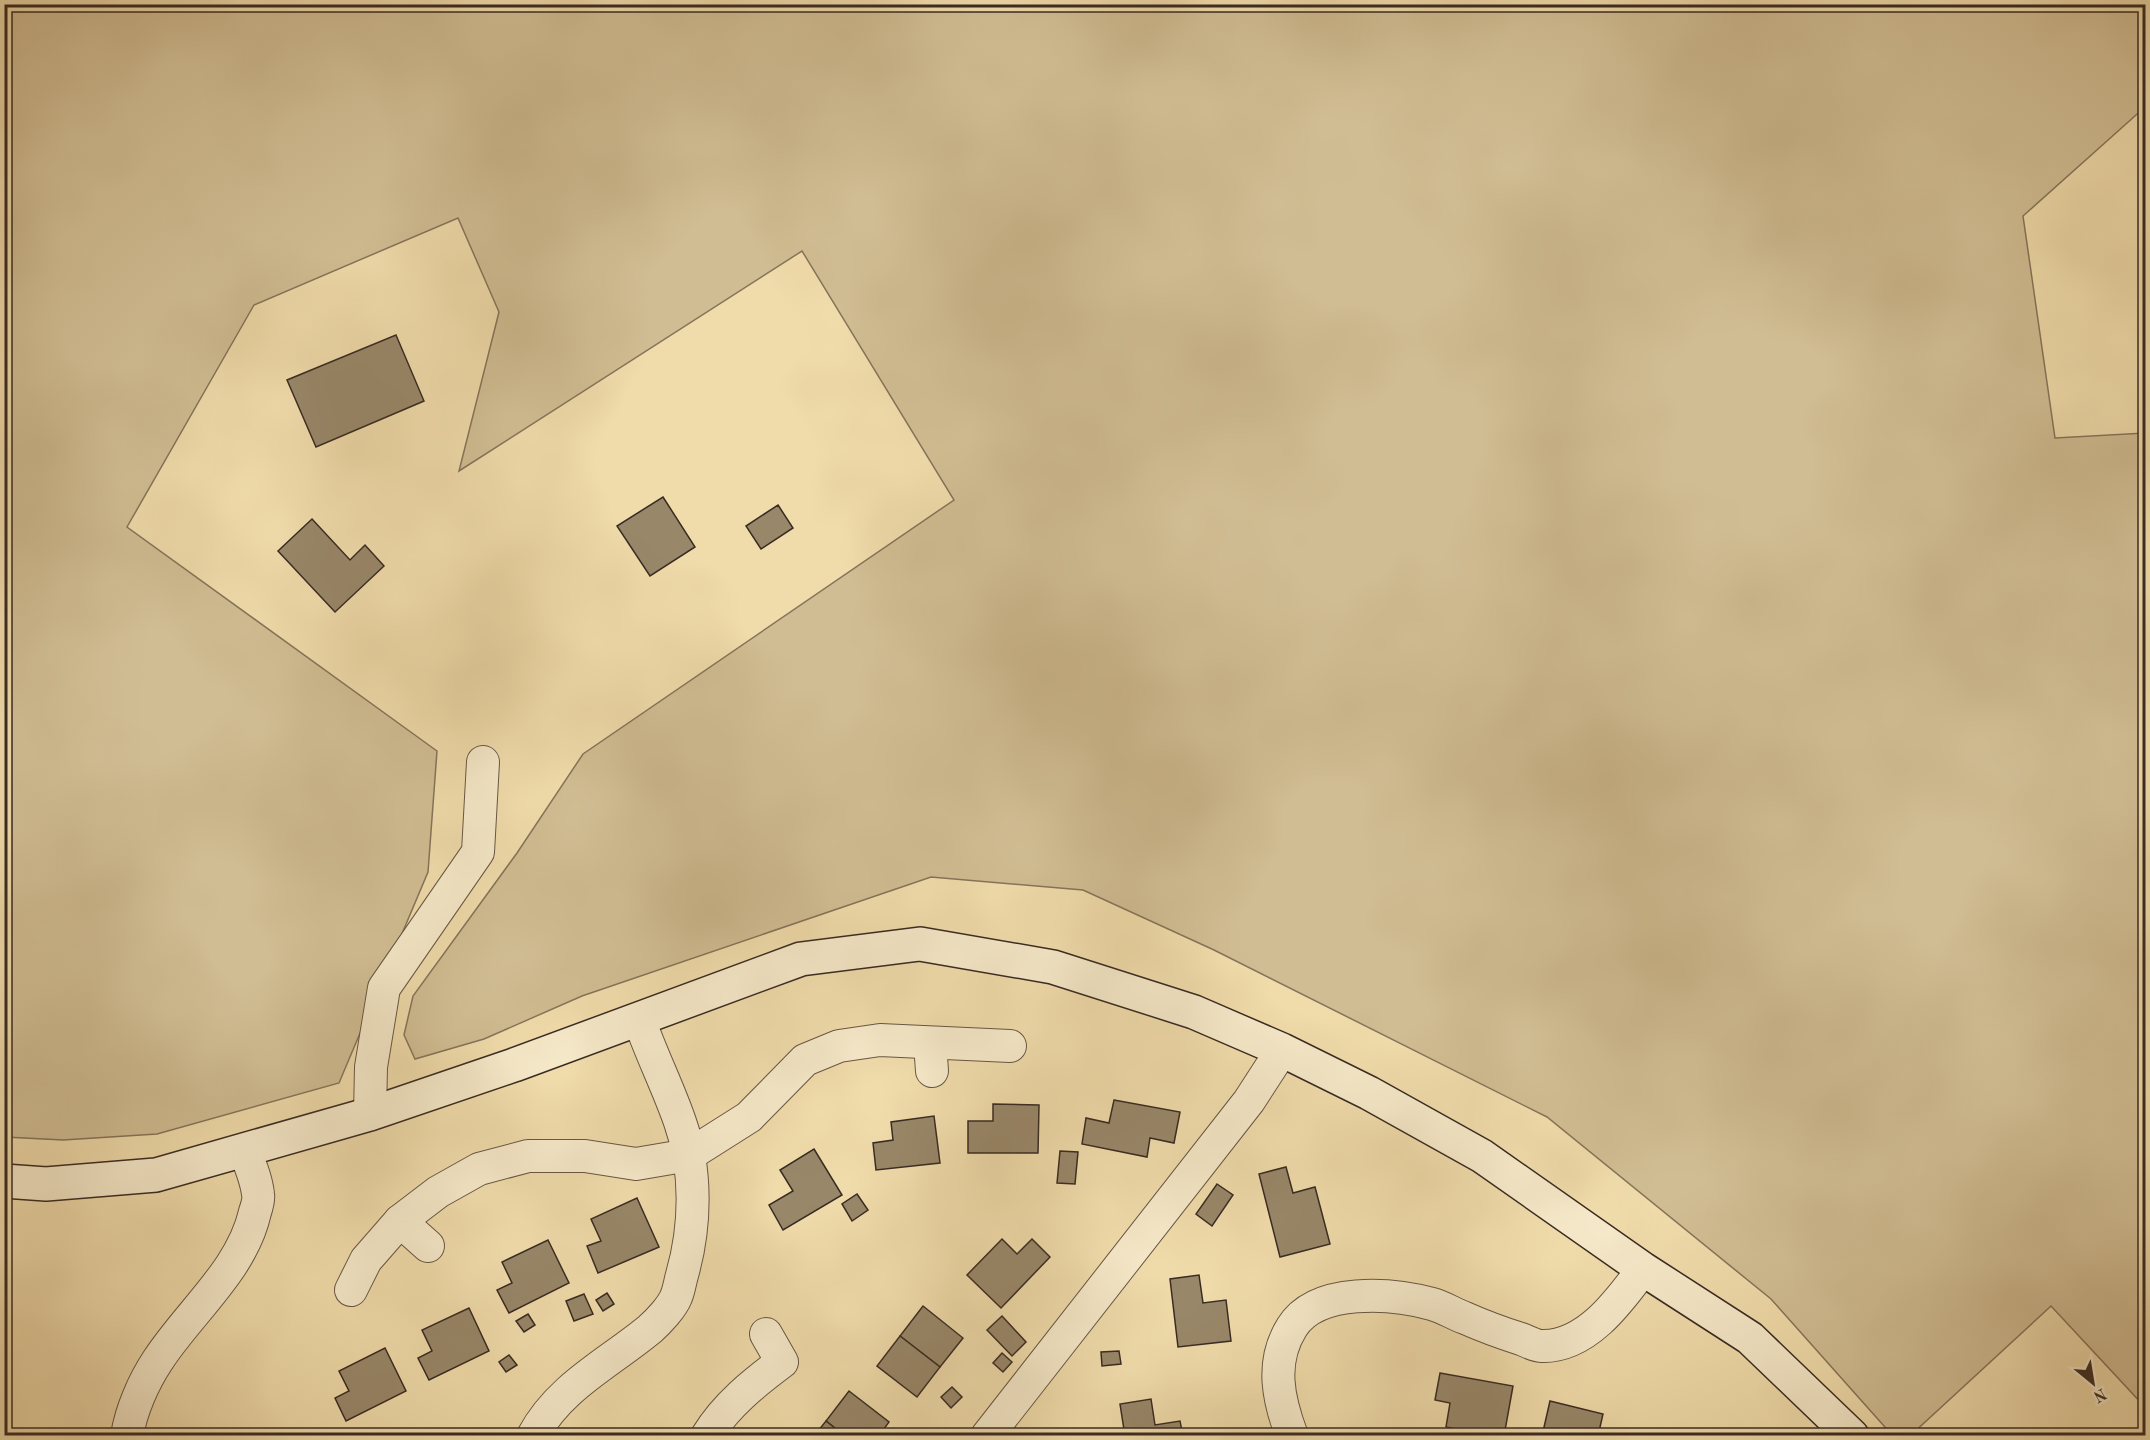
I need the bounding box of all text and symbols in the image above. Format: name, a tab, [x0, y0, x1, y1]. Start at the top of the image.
north arrow	[2063, 1353, 2123, 1413]
text: N	[2090, 1384, 2109, 1405]

